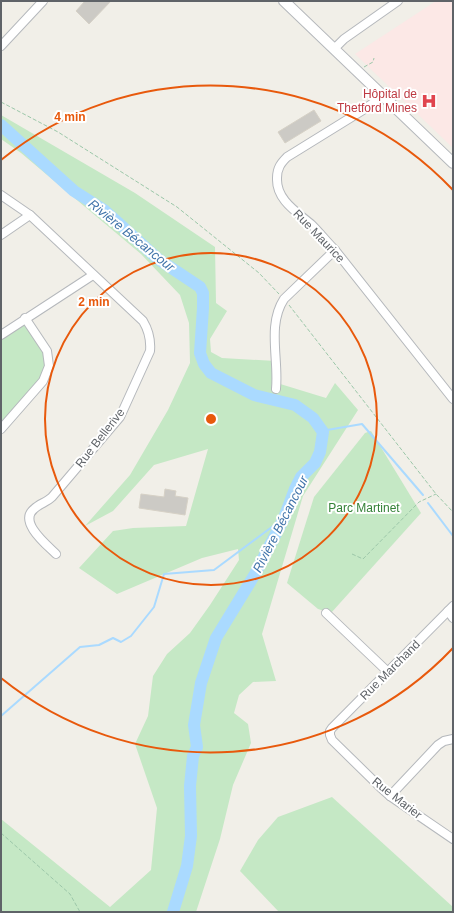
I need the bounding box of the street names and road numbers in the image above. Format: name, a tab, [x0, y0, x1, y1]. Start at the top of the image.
street label: Rue Maurice	[290, 207, 348, 266]
street label: Rue Bellerive	[73, 405, 128, 470]
street label: Rue Marchand	[357, 637, 423, 703]
street label: Rue Marier	[369, 774, 425, 822]

